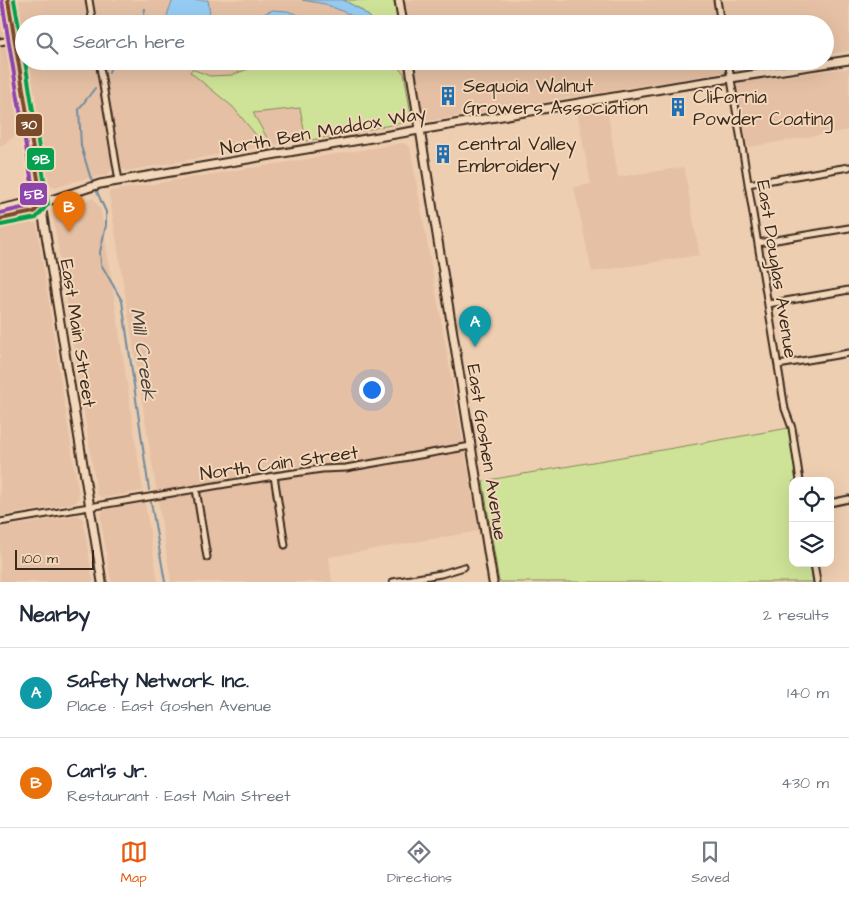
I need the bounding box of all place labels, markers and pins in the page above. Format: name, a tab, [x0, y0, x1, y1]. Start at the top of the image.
place label: Sequoia Walnut Growers Association	[463, 73, 648, 122]
place label: Clifornia Powder Coating	[693, 84, 833, 134]
building icon: Sequoia Walnut Growers Association	[437, 85, 459, 107]
building icon: Clifornia Powder Coating	[667, 96, 689, 118]
place label: central Valley Embroidery	[458, 131, 577, 181]
building icon: central Valley Embroidery	[432, 143, 454, 165]
pin: B	[53, 191, 85, 232]
pin: A	[459, 306, 491, 347]

